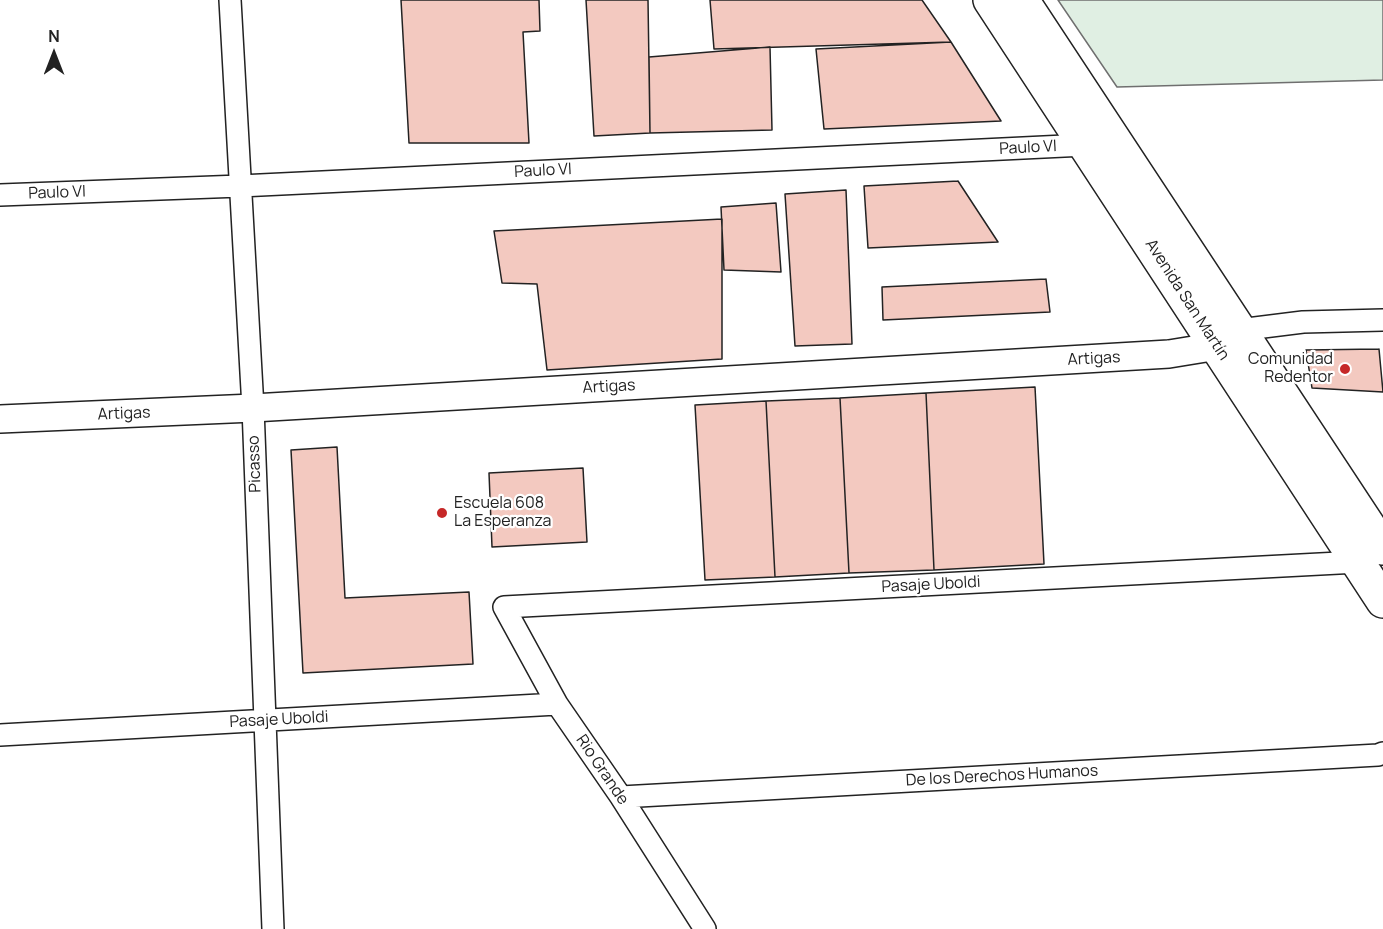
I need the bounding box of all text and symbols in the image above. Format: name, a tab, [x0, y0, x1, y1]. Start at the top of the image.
north arrow	[24, 24, 84, 84]
text: N	[48, 25, 60, 47]
street label: Paulo VI	[999, 137, 1057, 159]
street label: Paulo VI	[514, 160, 572, 182]
street label: Paulo VI	[28, 182, 86, 204]
street label: Avenida San Martín	[1141, 236, 1233, 364]
street label: Artigas	[1067, 348, 1121, 370]
place label: Comunidad Redentor	[1248, 350, 1333, 388]
marker: Comunidad Redentor	[1338, 362, 1352, 376]
street label: Artigas	[582, 376, 636, 398]
street label: Artigas	[97, 403, 151, 425]
street label: Picasso	[244, 435, 266, 493]
place label: Escuela 608 La Esperanza	[454, 494, 551, 532]
marker: Escuela 608 La Esperanza	[435, 506, 449, 520]
street label: Pasaje Uboldi	[881, 573, 981, 597]
street label: Pasaje Uboldi	[229, 708, 329, 732]
street label: Rio Grande	[572, 731, 632, 809]
street label: De los Derechos Humanos	[905, 761, 1099, 791]

